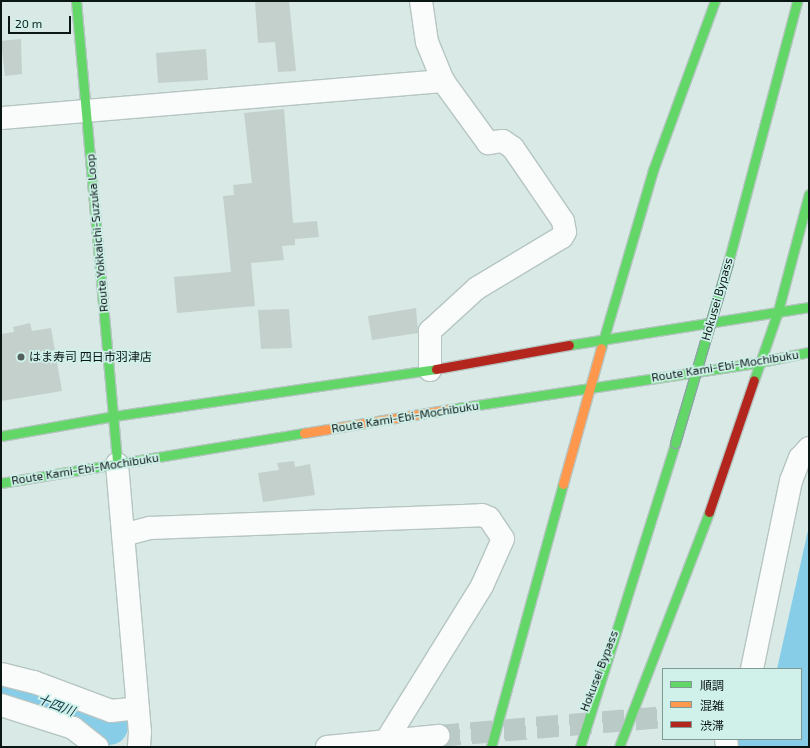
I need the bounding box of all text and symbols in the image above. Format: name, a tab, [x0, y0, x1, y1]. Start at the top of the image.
scale bar	[10, 8, 73, 34]
text: 20 m	[15, 16, 42, 30]
street label: Route Yokkaichi-Suzuka Loop	[83, 153, 111, 313]
street label: Hokusei Bypass	[698, 256, 736, 342]
street label: Route Kami-Ebi-Mochibuku	[650, 347, 800, 385]
place label: はま寿司 四日市羽津店	[29, 350, 152, 364]
marker: はま寿司 四日市羽津店	[16, 352, 26, 362]
street label: Route Kami-Ebi-Mochibuku	[330, 398, 480, 436]
street label: Route Kami-Ebi-Mochibuku	[10, 450, 160, 488]
street label: Hokusei Bypass	[577, 629, 621, 713]
legend	[662, 668, 802, 740]
text: 順調	[700, 678, 724, 692]
water label: 十四川	[35, 691, 77, 719]
text: 混雑	[700, 698, 724, 712]
text: 渋滞	[700, 718, 724, 732]

